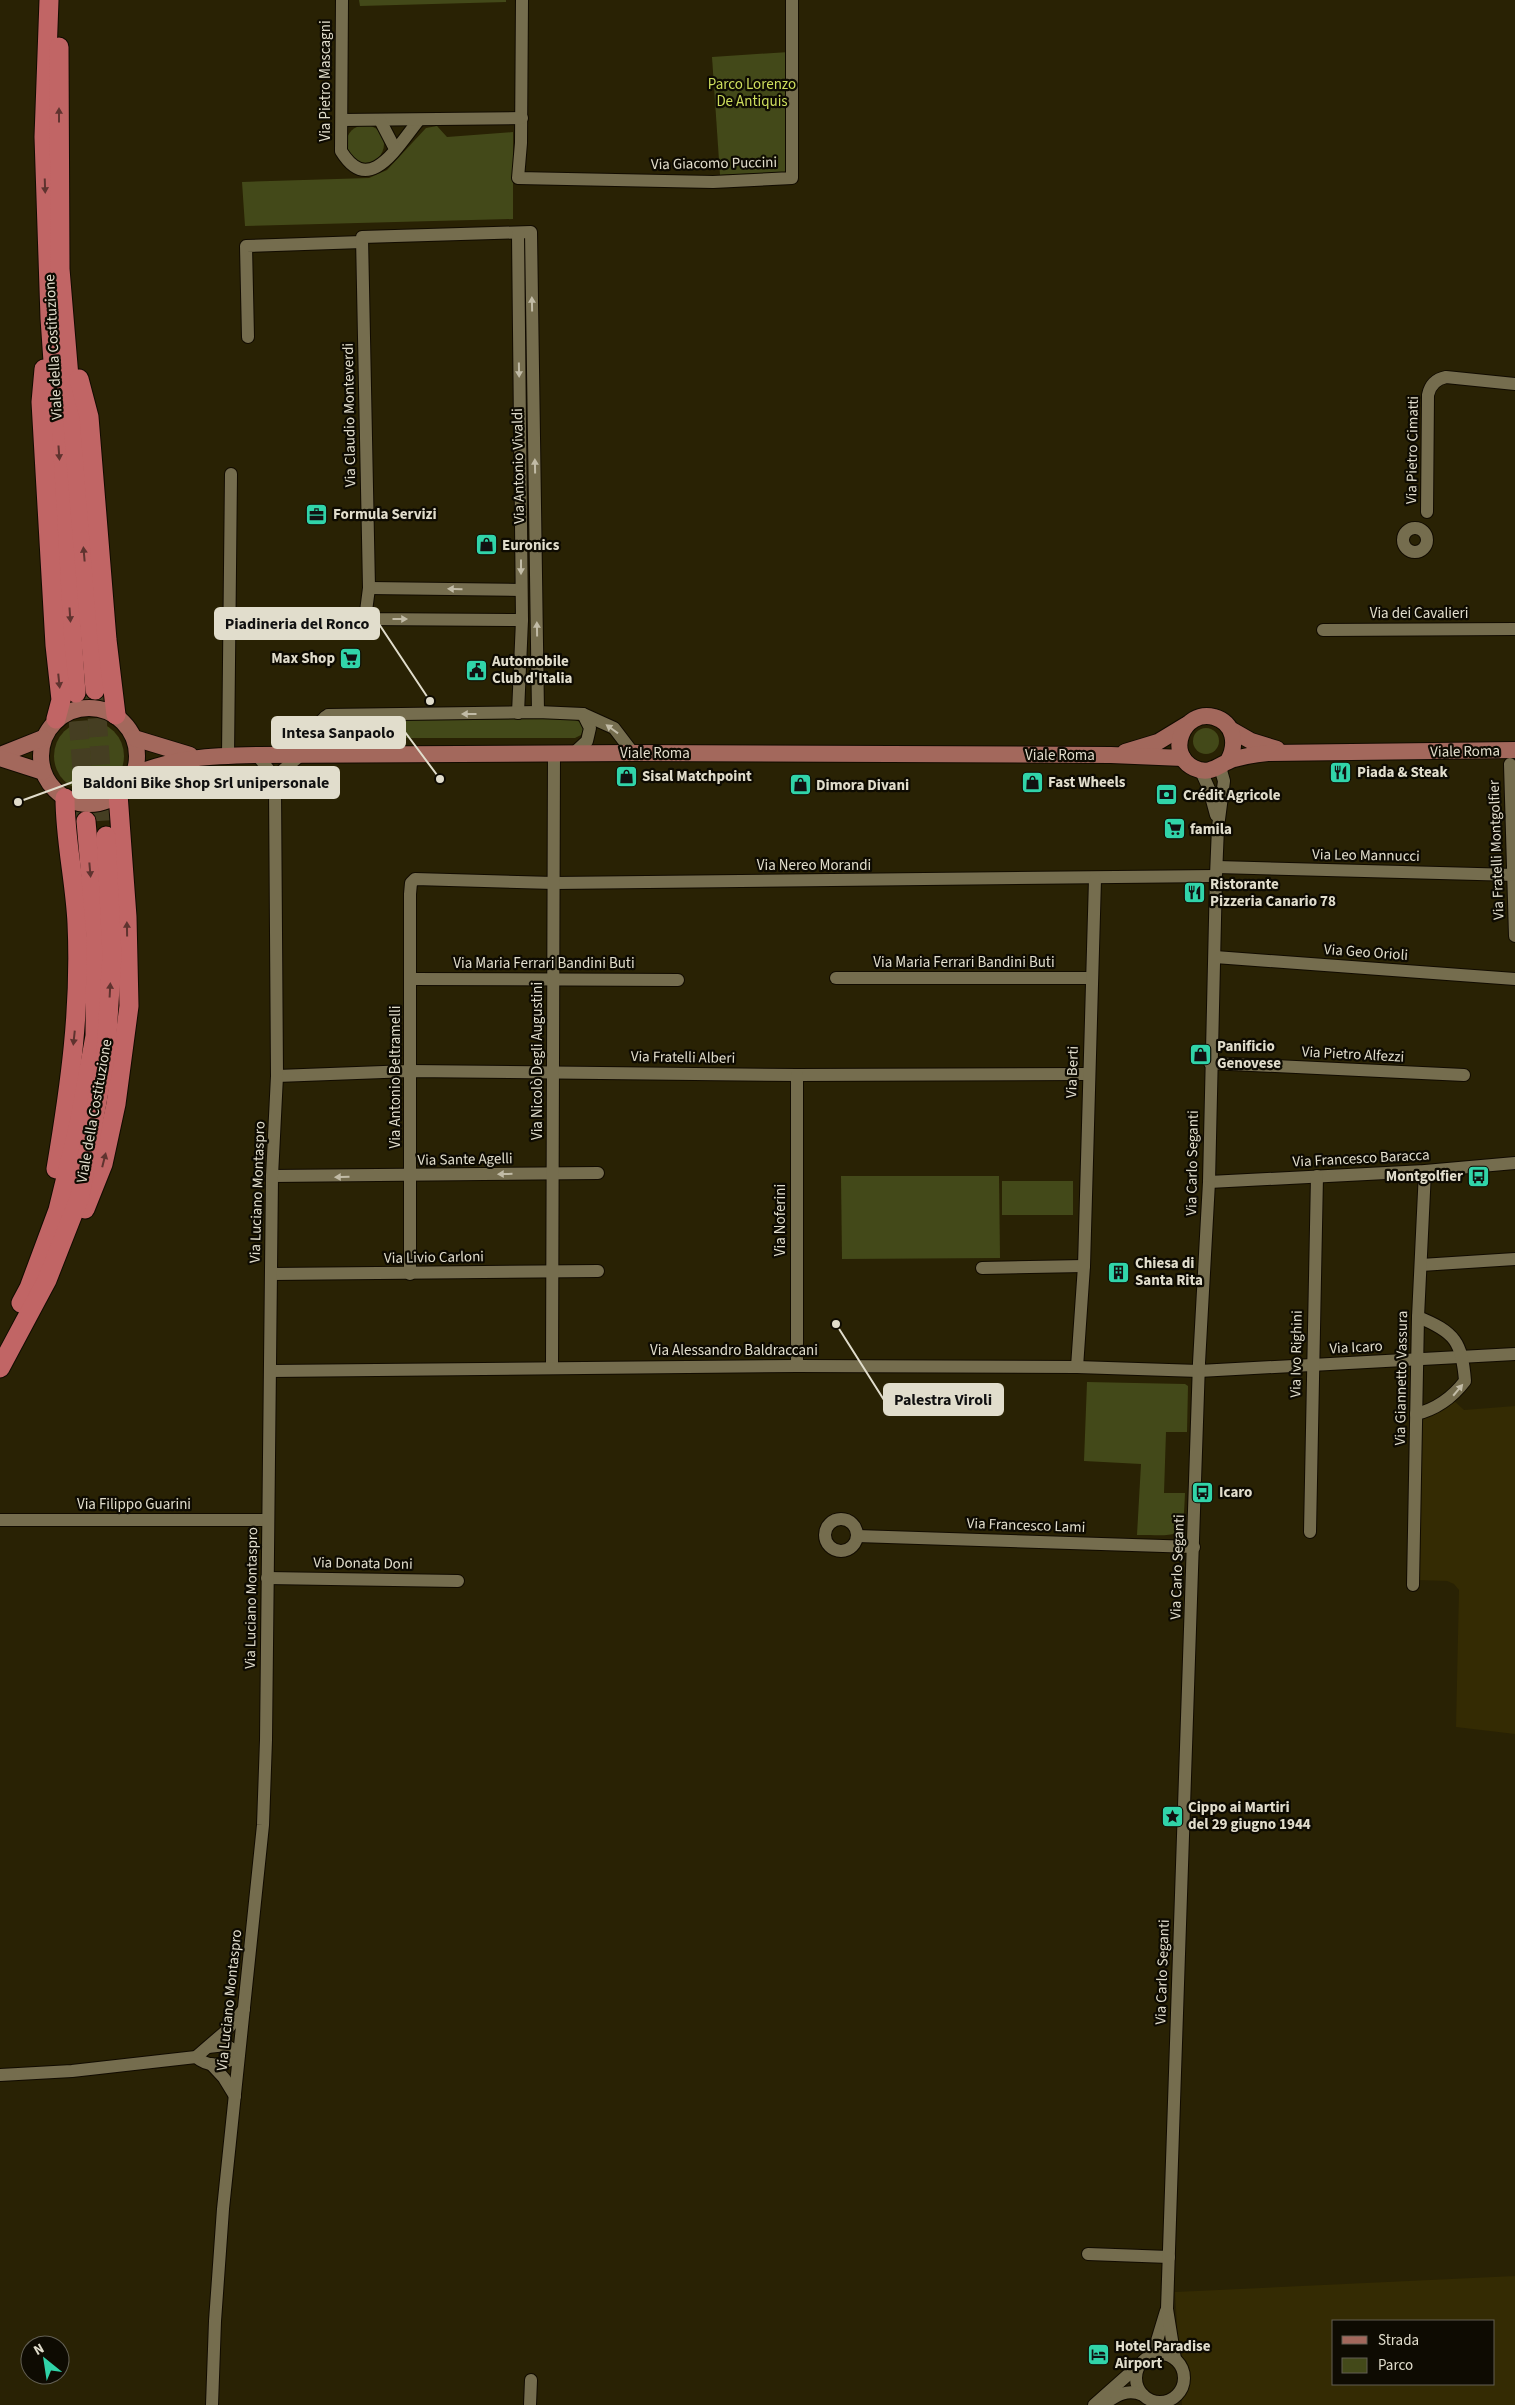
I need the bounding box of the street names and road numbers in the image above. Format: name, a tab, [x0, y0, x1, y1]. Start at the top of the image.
street label: Via Pietro Mascagni	[315, 20, 336, 142]
street label: Via Giacomo Puccini	[651, 152, 777, 175]
street label: Viale della Costituzione	[39, 274, 68, 420]
street label: Via Claudio Monteverdi	[338, 343, 361, 487]
street label: Via Pietro Cimatti	[1401, 396, 1424, 504]
street label: Via Antonio Vivaldi	[507, 408, 530, 524]
street label: Via dei Cavalieri	[1370, 603, 1468, 624]
street label: Viale Roma	[1430, 740, 1500, 763]
street label: Viale Roma	[620, 743, 690, 764]
street label: Viale Roma	[1025, 745, 1095, 766]
street label: Via Fratelli Montgolfier	[1484, 779, 1509, 920]
street label: Via Leo Mannucci	[1312, 844, 1420, 867]
street label: Via Nereo Morandi	[757, 855, 871, 876]
street label: Via Geo Orioli	[1323, 939, 1409, 966]
street label: Via Maria Ferrari Bandini Buti	[873, 952, 1055, 973]
street label: Via Maria Ferrari Bandini Buti	[453, 953, 635, 974]
street label: Via Nicolò Degli Augustini	[527, 982, 548, 1140]
street label: Via Antonio Beltramelli	[385, 1005, 406, 1149]
street label: Viale della Costituzione	[72, 1038, 117, 1185]
street label: Via Pietro Alfezzi	[1301, 1041, 1405, 1068]
street label: Via Fratelli Alberi	[631, 1046, 735, 1069]
street label: Via Berti	[1061, 1046, 1084, 1098]
street label: Via Carlo Seganti	[1181, 1110, 1204, 1216]
street label: Via Luciano Montaspro	[245, 1121, 270, 1263]
street label: Via Francesco Baracca	[1292, 1144, 1430, 1173]
street label: Via Sante Agelli	[417, 1148, 513, 1171]
street label: Via Noferini	[770, 1184, 791, 1256]
street label: Via Livio Carloni	[384, 1246, 484, 1269]
street label: Via Ivo Righini	[1285, 1310, 1308, 1398]
street label: Via Giannetto Vassura	[1390, 1310, 1413, 1446]
street label: Via Icaro	[1329, 1336, 1383, 1359]
street label: Via Alessandro Baldraccani	[650, 1340, 818, 1361]
street label: Via Filippo Guarini	[77, 1494, 191, 1515]
street label: Via Francesco Lami	[966, 1513, 1086, 1538]
street label: Via Carlo Seganti	[1165, 1514, 1190, 1620]
street label: Via Luciano Montaspro	[240, 1527, 263, 1669]
street label: Via Donata Doni	[313, 1552, 413, 1575]
street label: Via Carlo Seganti	[1150, 1919, 1175, 2025]
street label: Via Luciano Montaspro	[212, 1928, 247, 2072]

